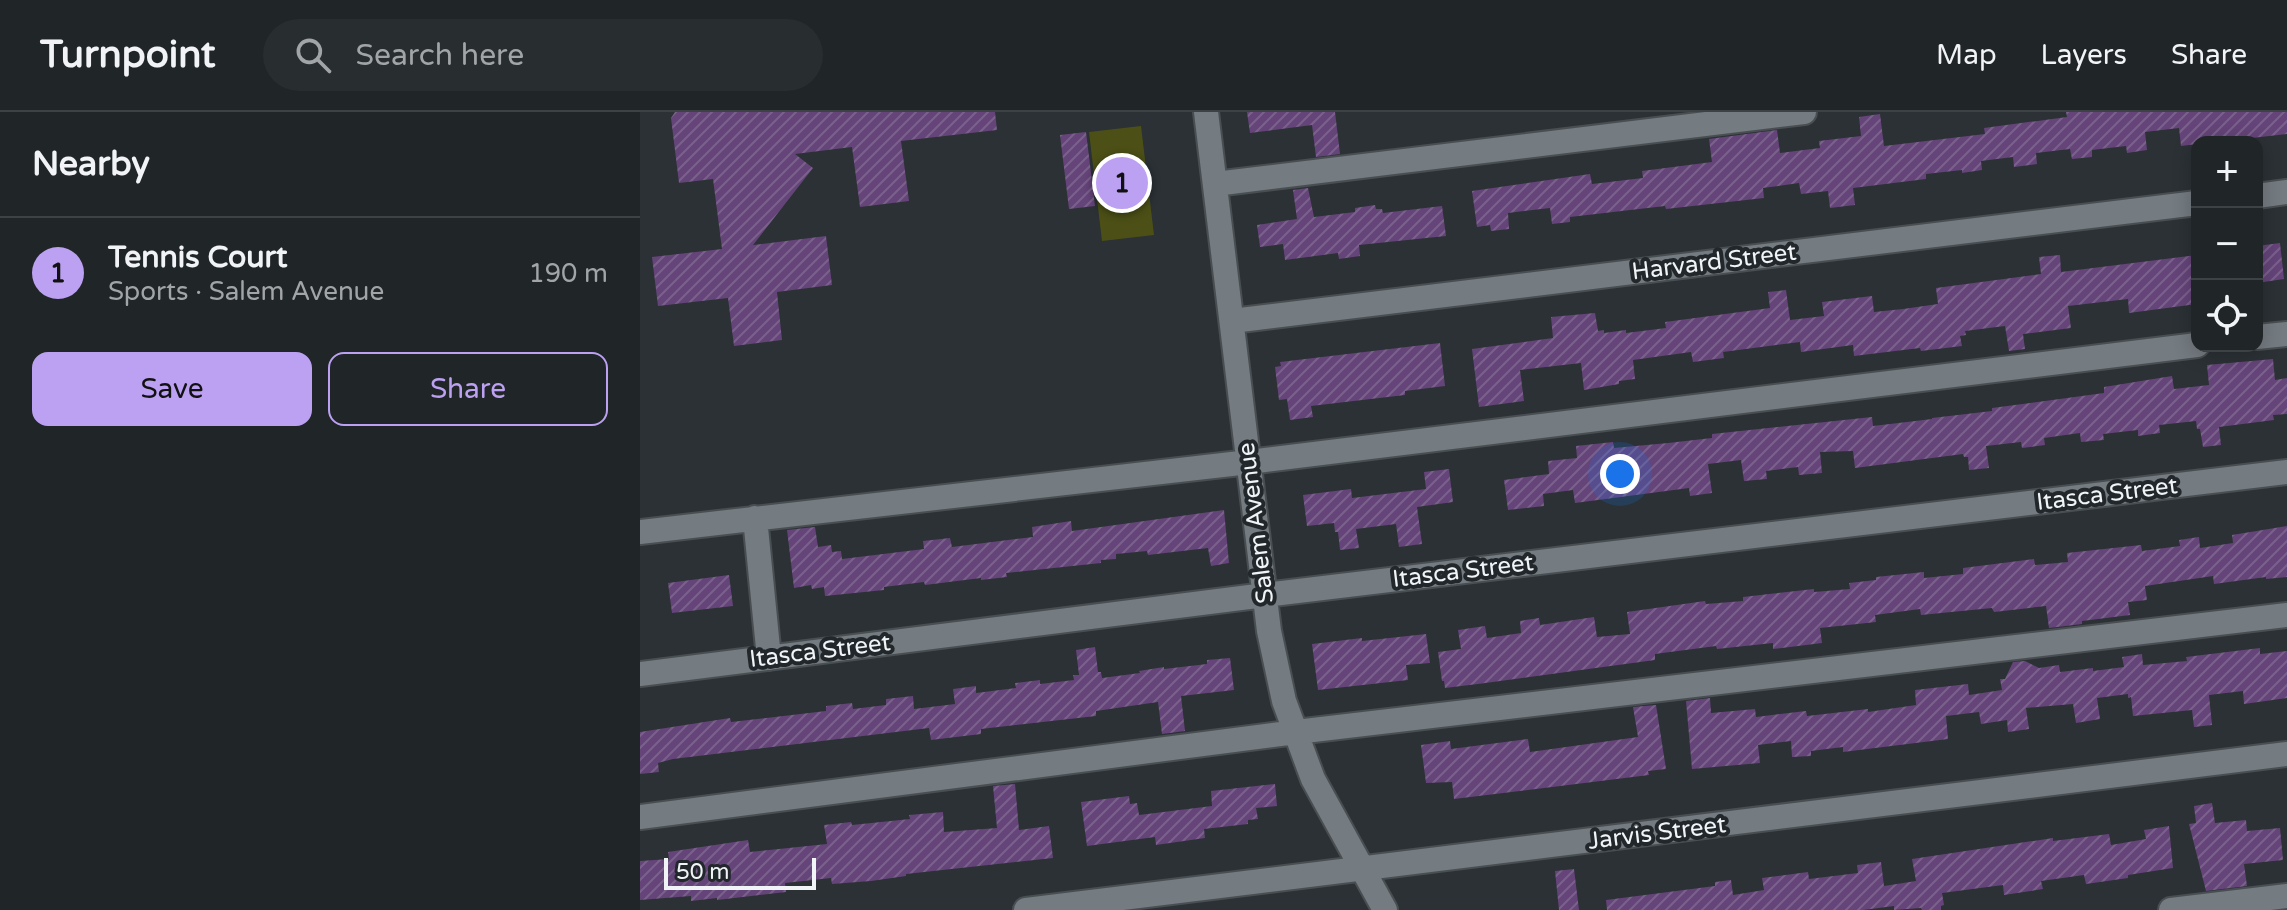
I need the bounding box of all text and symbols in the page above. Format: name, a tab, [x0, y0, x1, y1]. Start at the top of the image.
search box	[263, 19, 823, 91]
text: Turnpoint	[40, 32, 215, 78]
icon: search	[291, 33, 335, 77]
text: Search here	[355, 37, 524, 74]
text: Map	[1936, 38, 1997, 72]
text: Layers	[2041, 38, 2127, 72]
text: Share	[2171, 38, 2247, 72]
map controls	[2191, 136, 2263, 352]
button: +	[2191, 136, 2263, 208]
text: Nearby	[32, 144, 150, 185]
pin: 1	[1096, 153, 1148, 213]
button: −	[2191, 208, 2263, 280]
street label: Harvard Street	[1630, 238, 1798, 286]
text: Tennis Court	[108, 239, 287, 276]
text: 1	[50, 258, 66, 289]
text: 190 m	[528, 258, 608, 289]
text: Sports · Salem Avenue	[108, 276, 384, 307]
button: locate	[2191, 280, 2263, 352]
button: Save	[32, 352, 312, 426]
button: Share	[328, 352, 608, 426]
street label: Salem Avenue	[1232, 441, 1280, 605]
your location	[1600, 454, 1640, 494]
street label: Itasca Street	[2035, 471, 2179, 517]
street label: Itasca Street	[1391, 548, 1535, 594]
street label: Itasca Street	[748, 628, 892, 674]
street label: Jarvis Street	[1586, 810, 1728, 856]
scale bar	[664, 854, 816, 890]
text: 50 m	[676, 859, 730, 885]

